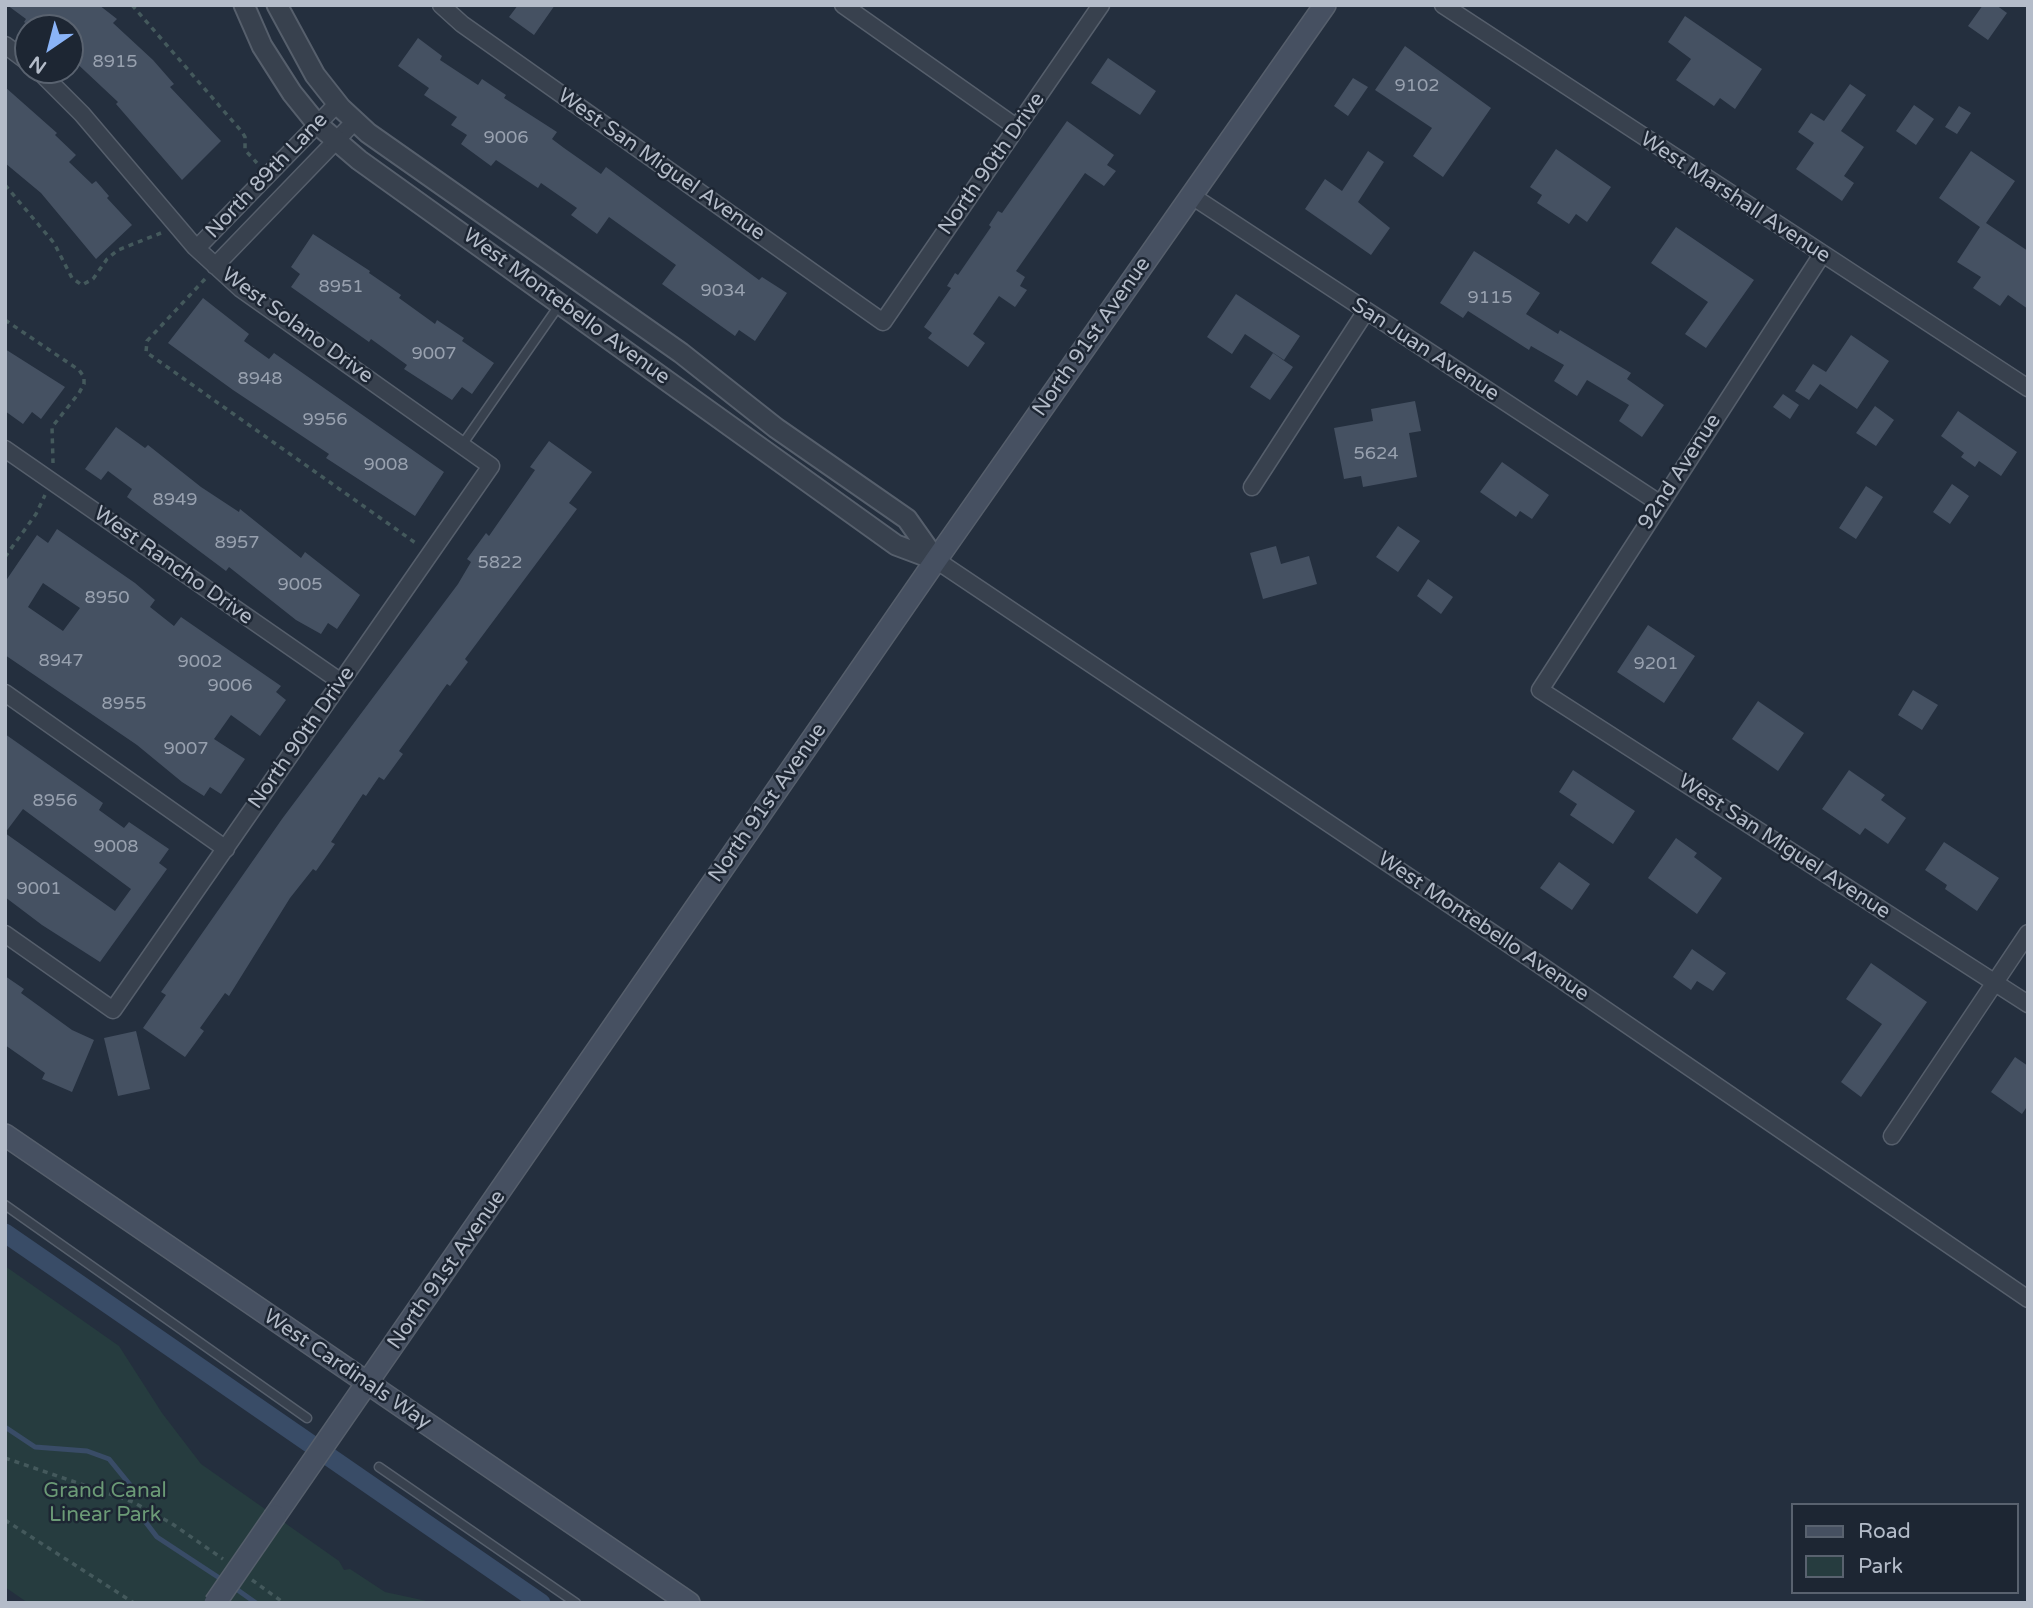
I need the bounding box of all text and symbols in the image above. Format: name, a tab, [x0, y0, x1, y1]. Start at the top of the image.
north arrow	[14, 14, 84, 84]
text: N	[26, 51, 51, 78]
house number: 8915	[92, 51, 138, 73]
house number: 9102	[1394, 75, 1440, 97]
street label: West San Miguel Avenue	[552, 84, 770, 246]
street label: North 90th Drive	[933, 88, 1051, 240]
street label: North 89th Lane	[201, 108, 333, 244]
house number: 9006	[483, 127, 529, 149]
street label: West Marshall Avenue	[1635, 127, 1835, 269]
street label: West Montebello Avenue	[458, 223, 674, 391]
street label: North 91st Avenue	[1028, 253, 1156, 421]
street label: West Solano Drive	[216, 263, 378, 389]
house number: 8951	[318, 276, 364, 298]
house number: 9034	[700, 280, 746, 302]
house number: 9115	[1467, 287, 1513, 309]
street label: San Juan Avenue	[1347, 293, 1503, 407]
house number: 9007	[411, 343, 457, 365]
house number: 8948	[237, 368, 283, 390]
house number: 9956	[302, 409, 348, 431]
street label: 92nd Avenue	[1633, 409, 1727, 535]
house number: 5624	[1353, 443, 1399, 465]
house number: 9008	[363, 454, 409, 476]
house number: 8949	[152, 489, 198, 511]
street label: West Rancho Drive	[88, 501, 258, 631]
house number: 8957	[214, 532, 260, 554]
house number: 5822	[477, 552, 523, 574]
house number: 9005	[277, 574, 323, 596]
house number: 8950	[84, 587, 130, 609]
house number: 8947	[38, 650, 84, 672]
house number: 9002	[177, 651, 223, 673]
house number: 9201	[1633, 653, 1679, 675]
street label: North 90th Drive	[243, 662, 361, 814]
house number: 9006	[207, 675, 253, 697]
house number: 8955	[101, 693, 147, 715]
street label: North 91st Avenue	[704, 719, 832, 887]
house number: 9007	[163, 738, 209, 760]
street label: West San Miguel Avenue	[1673, 769, 1895, 925]
house number: 8956	[32, 790, 78, 812]
house number: 9008	[93, 836, 139, 858]
street label: West Montebello Avenue	[1372, 847, 1594, 1007]
house number: 9001	[16, 878, 62, 900]
street label: North 91st Avenue	[383, 1186, 511, 1354]
street label: West Cardinals Way	[258, 1305, 436, 1435]
park label: Grand Canal Linear Park	[43, 1478, 167, 1528]
legend	[1792, 1503, 2019, 1594]
text: Road	[1858, 1519, 1911, 1544]
text: Park	[1858, 1554, 1903, 1579]

